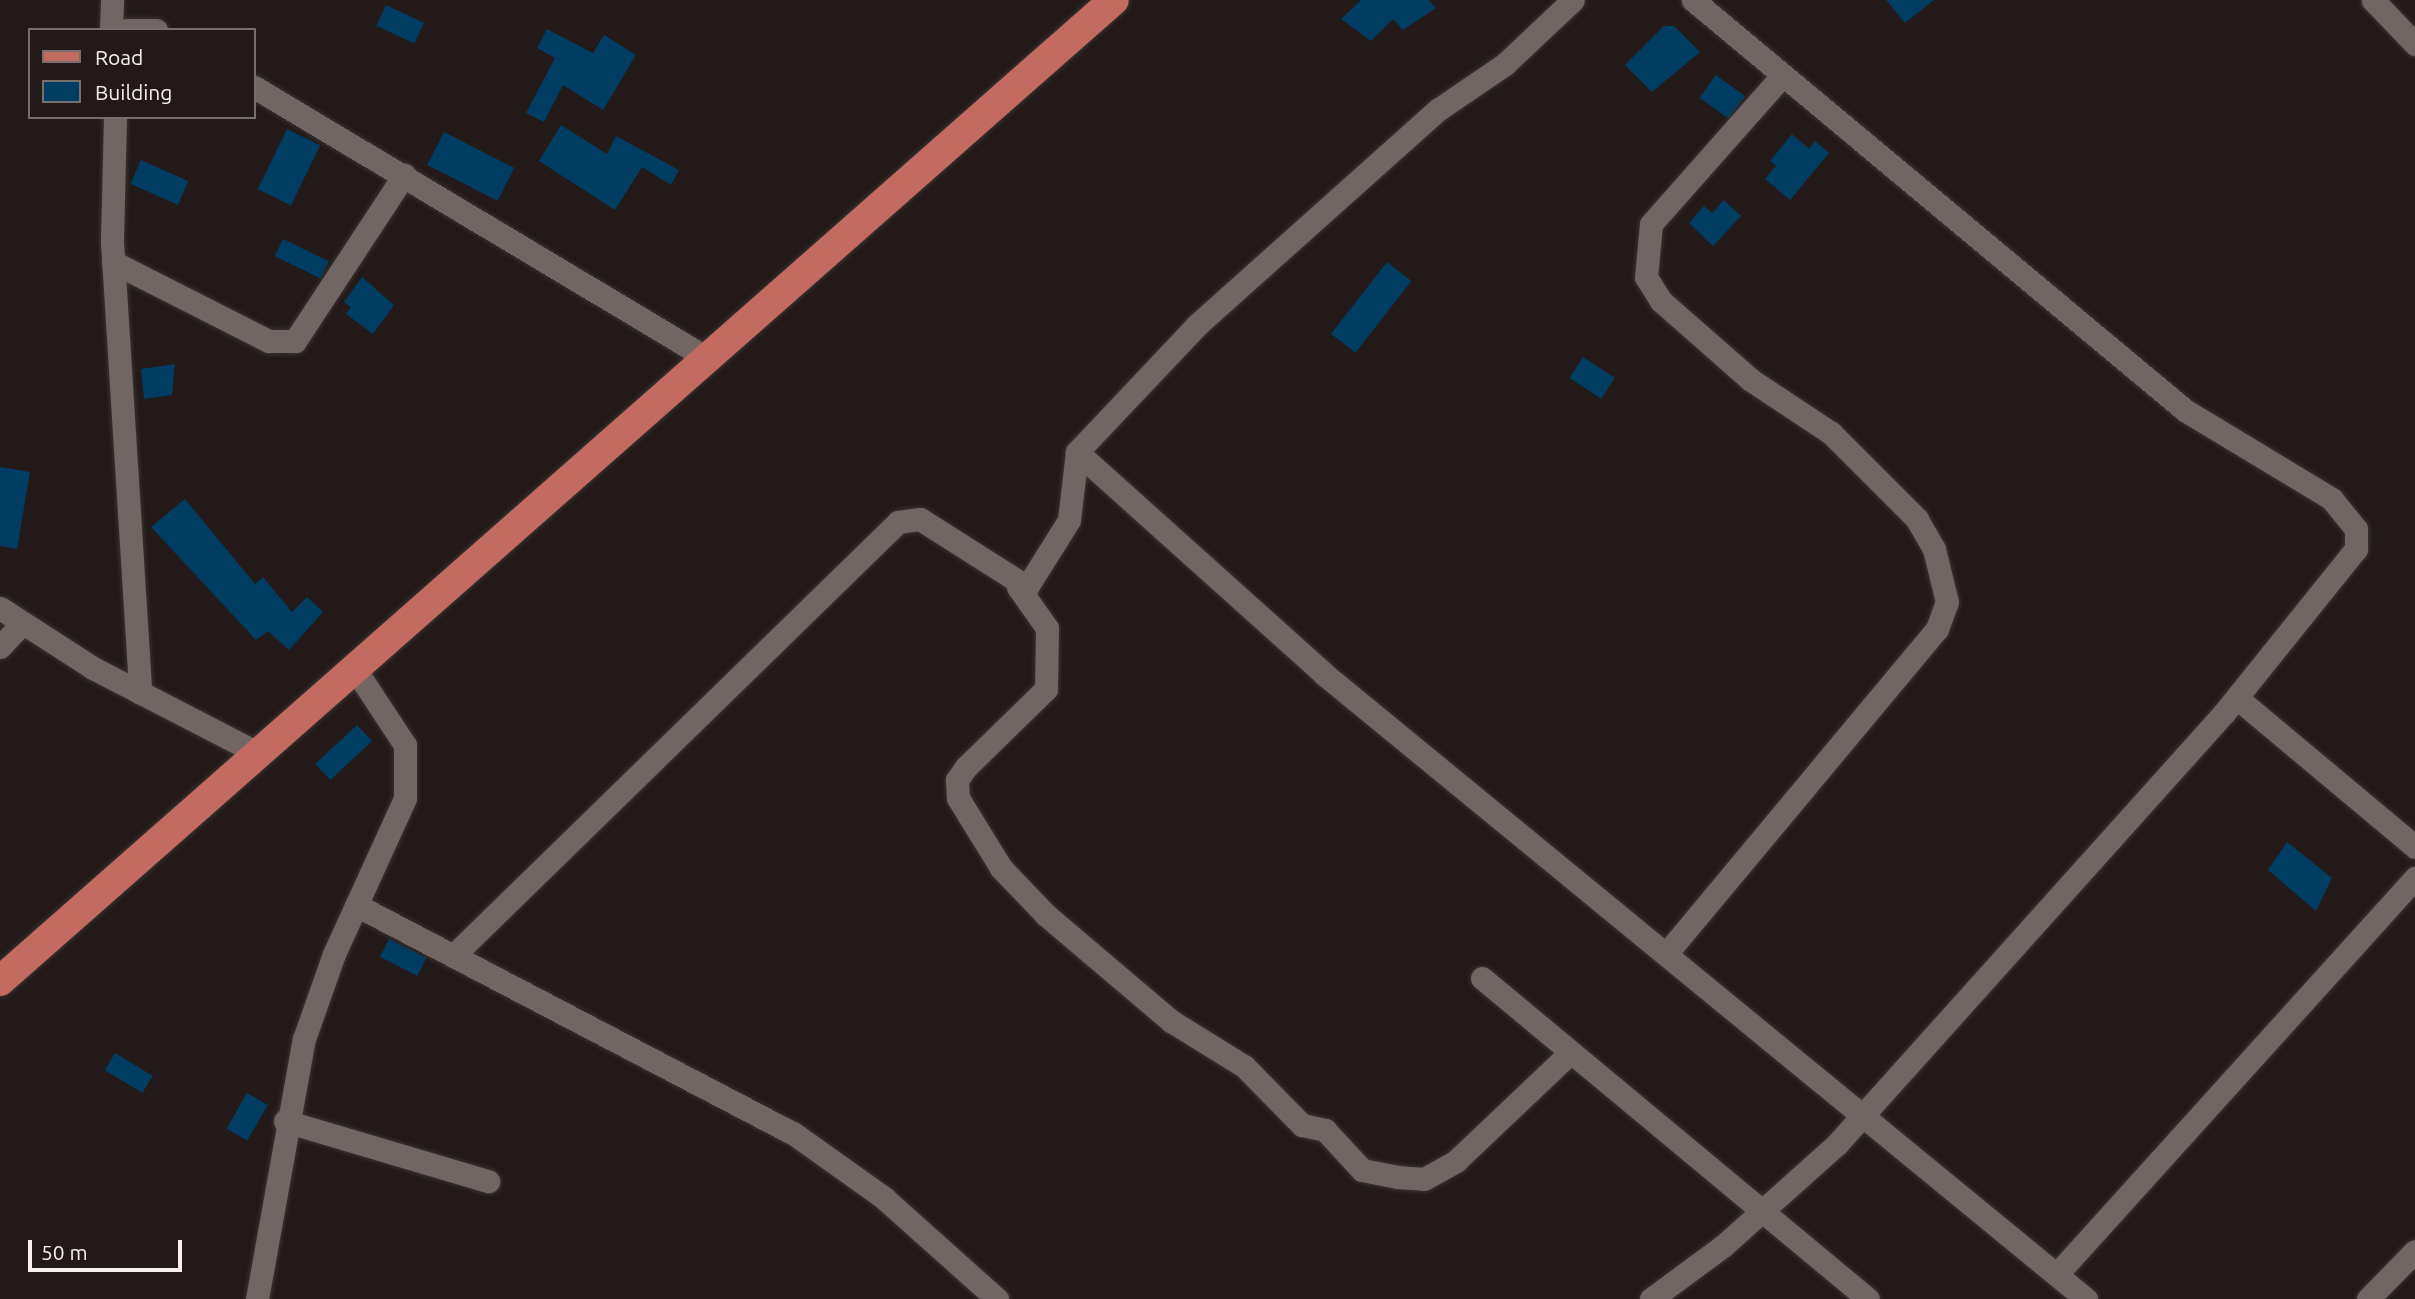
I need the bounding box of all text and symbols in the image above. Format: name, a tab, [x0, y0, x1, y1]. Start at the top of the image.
legend	[28, 28, 256, 119]
text: Road	[95, 45, 143, 69]
text: Building	[95, 80, 172, 104]
scale bar	[32, 1226, 186, 1270]
text: 50 m	[41, 1240, 88, 1264]

